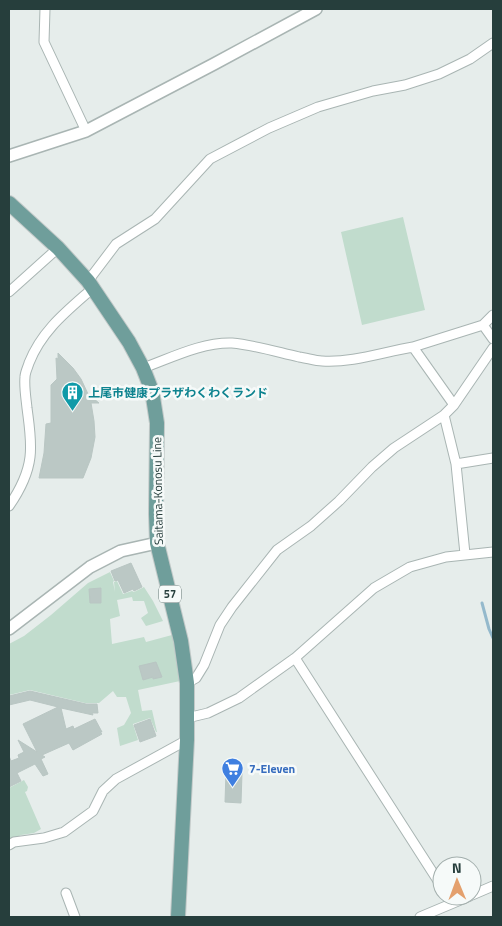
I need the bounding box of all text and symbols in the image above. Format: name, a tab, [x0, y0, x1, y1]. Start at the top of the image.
building icon: 上尾市健康プラザわくわくランド	[60, 381, 84, 412]
place label: 上尾市健康プラザわくわくランド	[88, 383, 268, 402]
street label: Saitama-Konosu Line	[147, 437, 168, 545]
road number: 57	[159, 586, 181, 602]
supermarket icon: 7-Eleven	[221, 757, 245, 788]
place label: 7-Eleven	[249, 759, 295, 778]
north arrow	[432, 856, 482, 906]
text: N	[452, 857, 462, 878]

